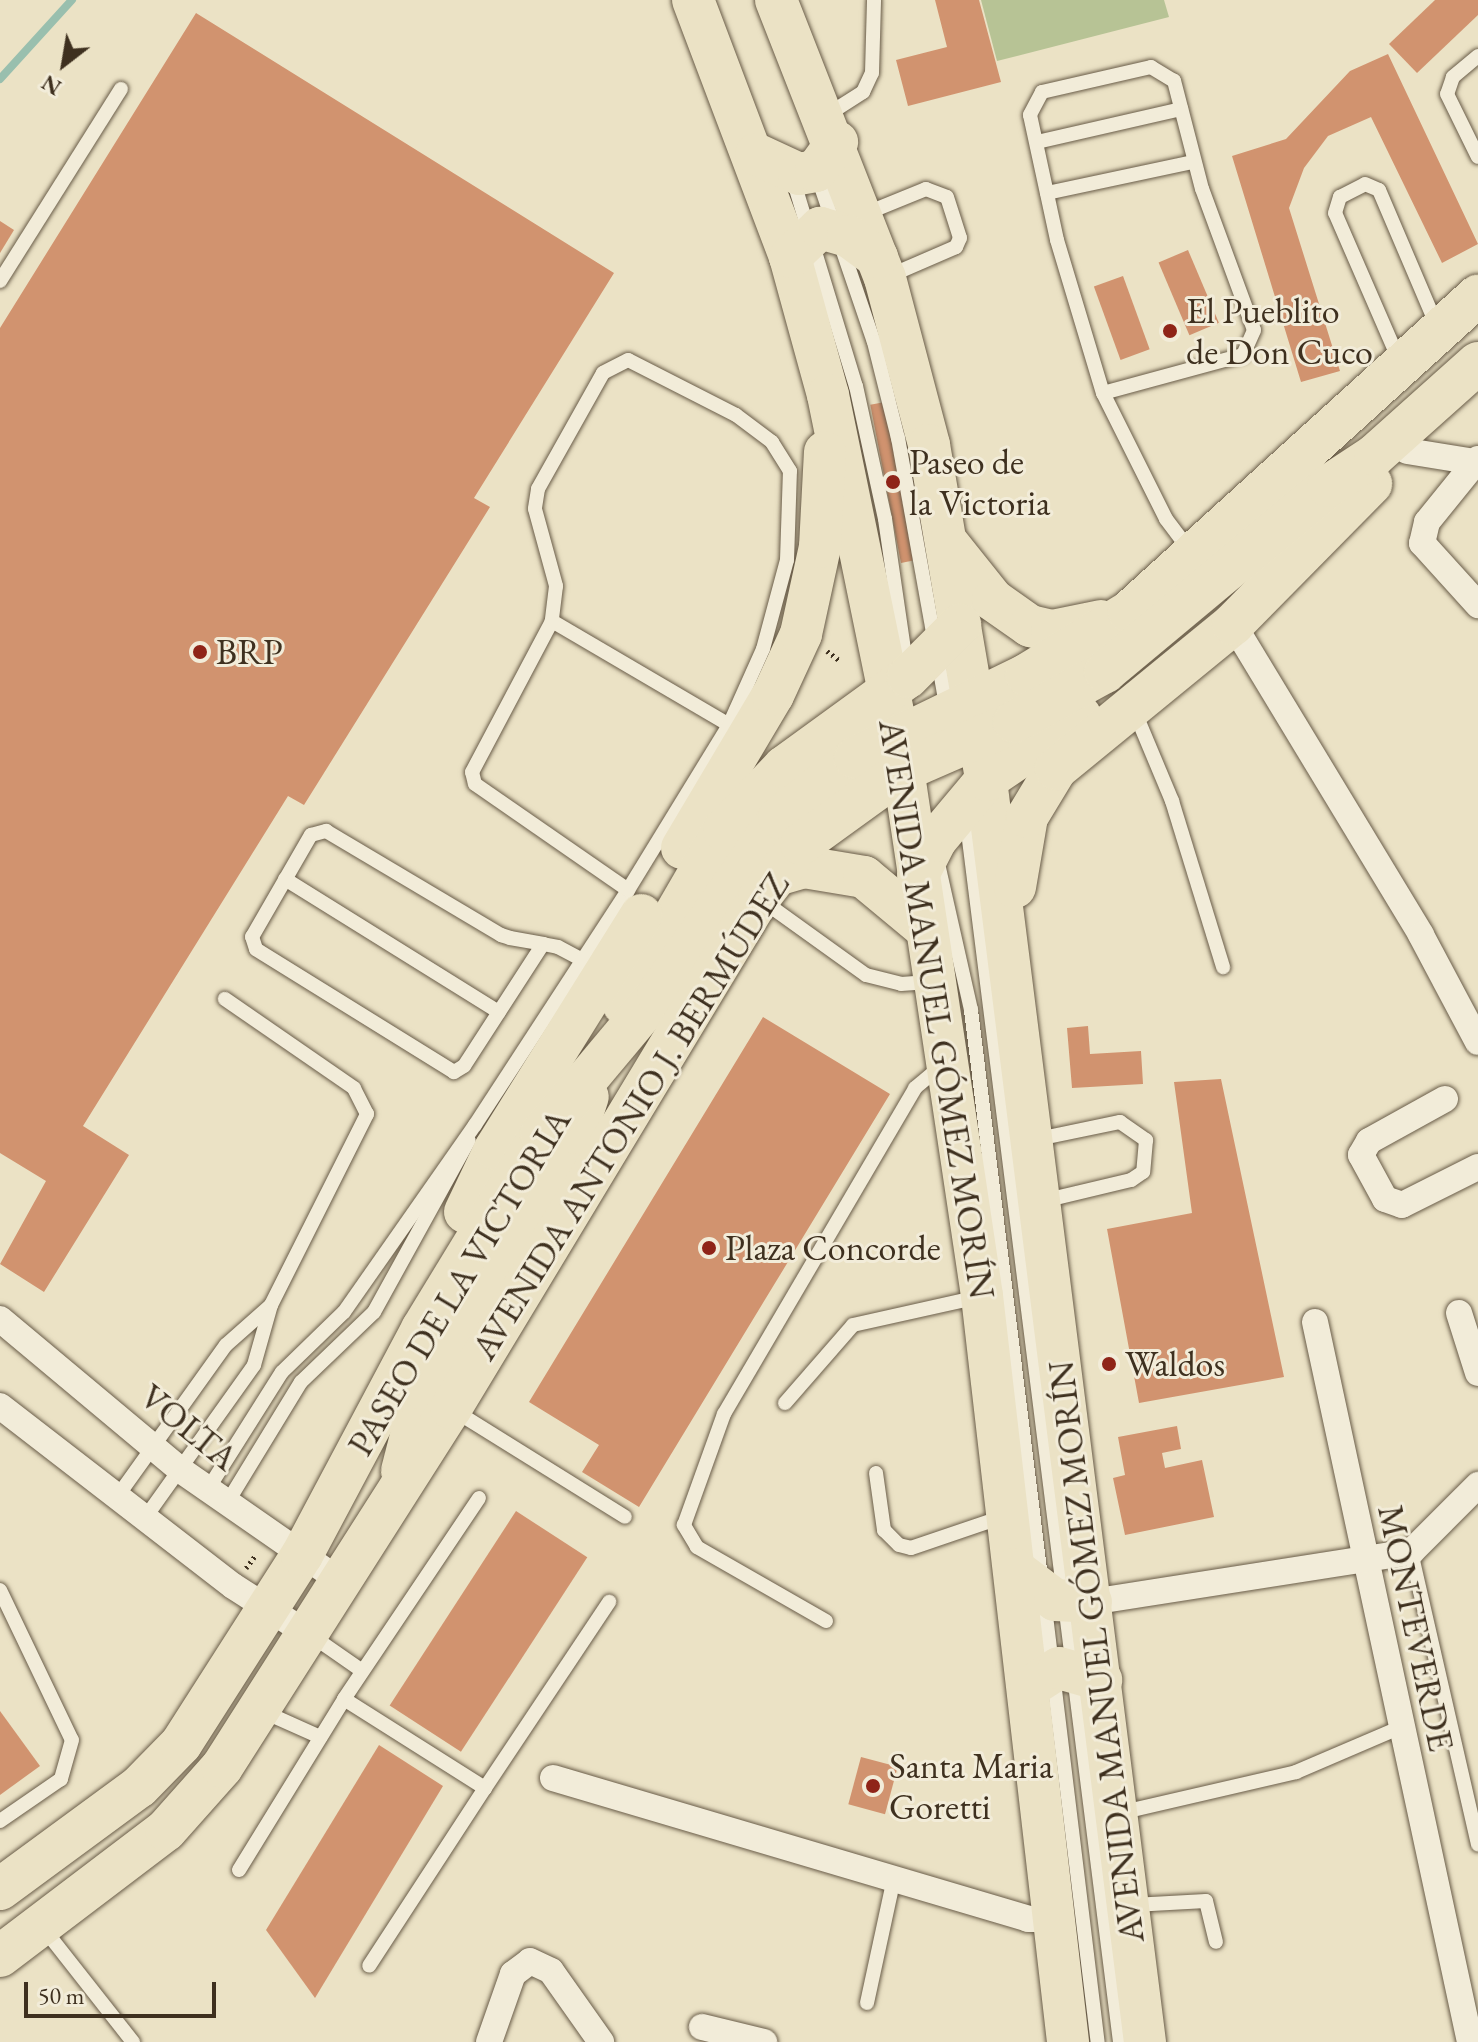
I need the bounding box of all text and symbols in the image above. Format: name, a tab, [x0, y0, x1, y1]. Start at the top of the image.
north arrow	[24, 24, 104, 104]
text: N	[36, 68, 66, 102]
place label: El Pueblito de Don Cuco	[1186, 288, 1373, 373]
marker: El Pueblito de Don Cuco	[1161, 322, 1179, 340]
place label: Paseo de la Victoria	[909, 439, 1050, 524]
marker: Paseo de la Victoria	[884, 473, 902, 491]
place label: BRP	[216, 630, 283, 674]
marker: BRP	[191, 643, 209, 661]
street label: AVENIDA MANUEL GÓMEZ MORÍN	[870, 716, 1004, 1302]
street label: AVENIDA ANTONIO J. BERMÚDEZ	[462, 865, 798, 1367]
street label: PASEO DE LA VICTORIA	[338, 1101, 580, 1463]
place label: Plaza Concorde	[725, 1226, 941, 1270]
marker: Plaza Concorde	[700, 1239, 718, 1257]
place label: Waldos	[1125, 1342, 1225, 1386]
marker: Waldos	[1100, 1355, 1118, 1373]
street label: AVENIDA MANUEL GÓMEZ MORÍN	[1039, 1359, 1153, 1945]
street label: VOLTA	[131, 1375, 247, 1479]
street label: MONTEVERDE	[1369, 1501, 1463, 1755]
place label: Santa Maria Goretti	[889, 1743, 1053, 1828]
marker: Santa Maria Goretti	[864, 1777, 882, 1795]
scale bar	[28, 1966, 220, 2016]
text: 50 m	[38, 1980, 85, 2011]

